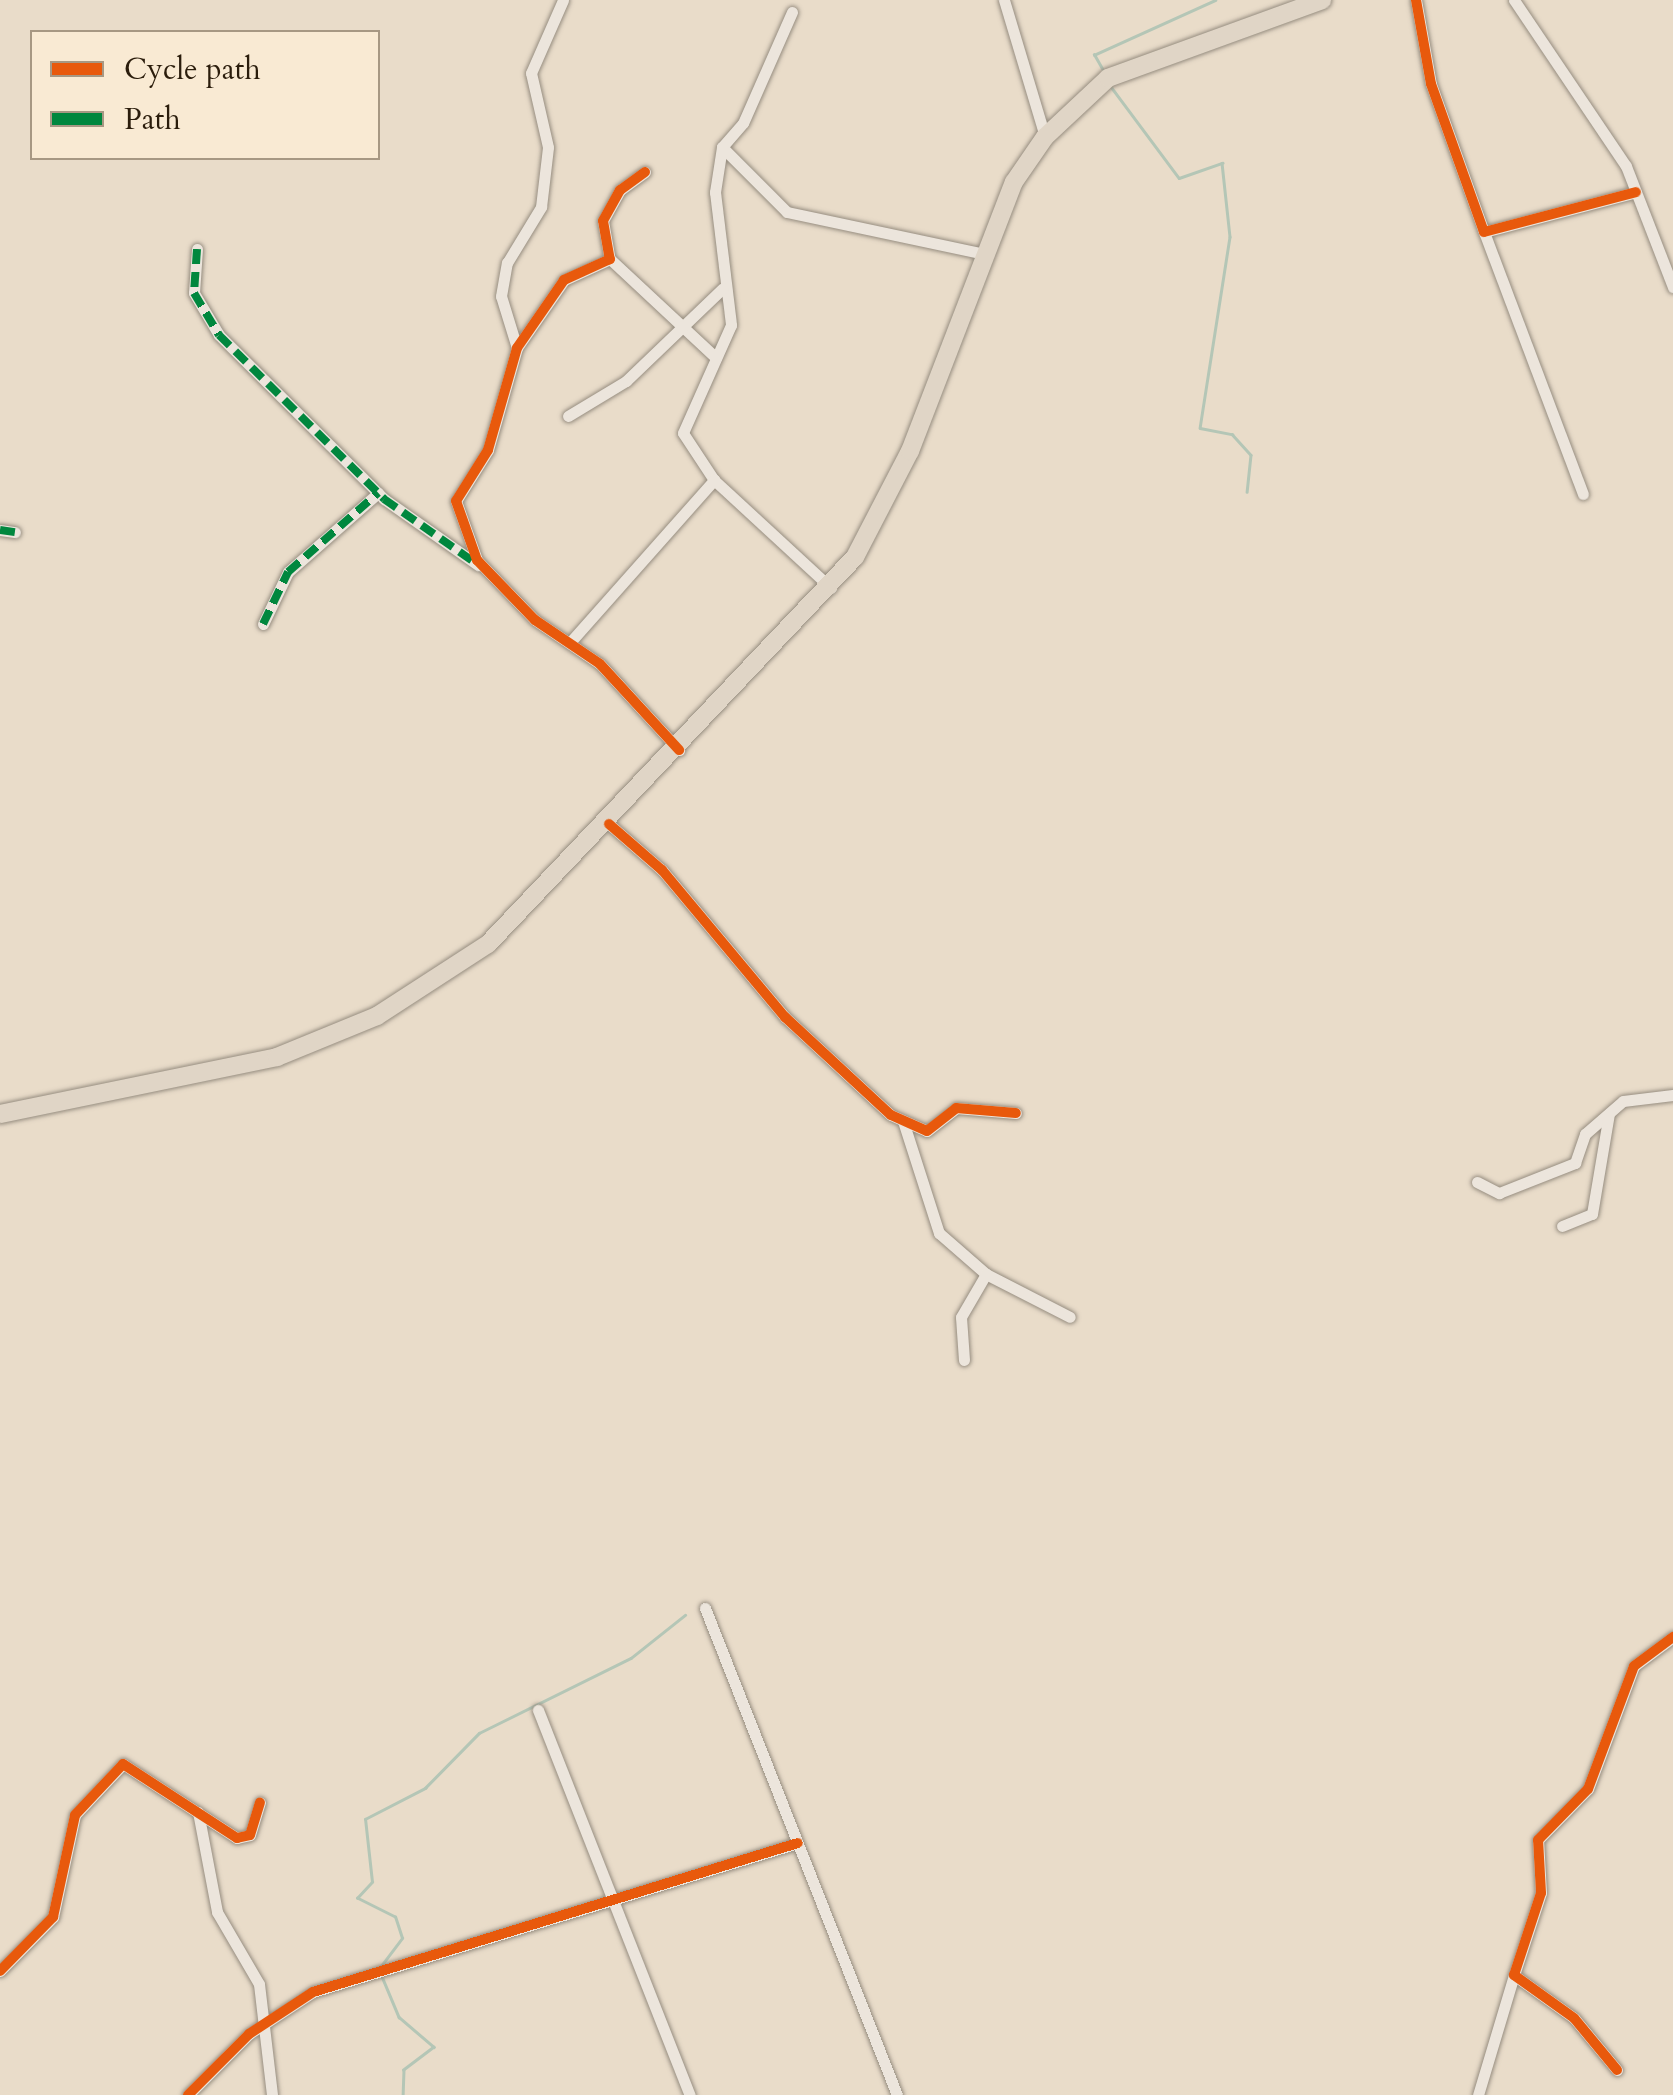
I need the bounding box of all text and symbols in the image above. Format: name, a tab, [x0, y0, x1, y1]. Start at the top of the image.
legend	[30, 30, 380, 160]
text: Cycle path	[124, 49, 261, 90]
text: Path	[124, 99, 181, 140]

